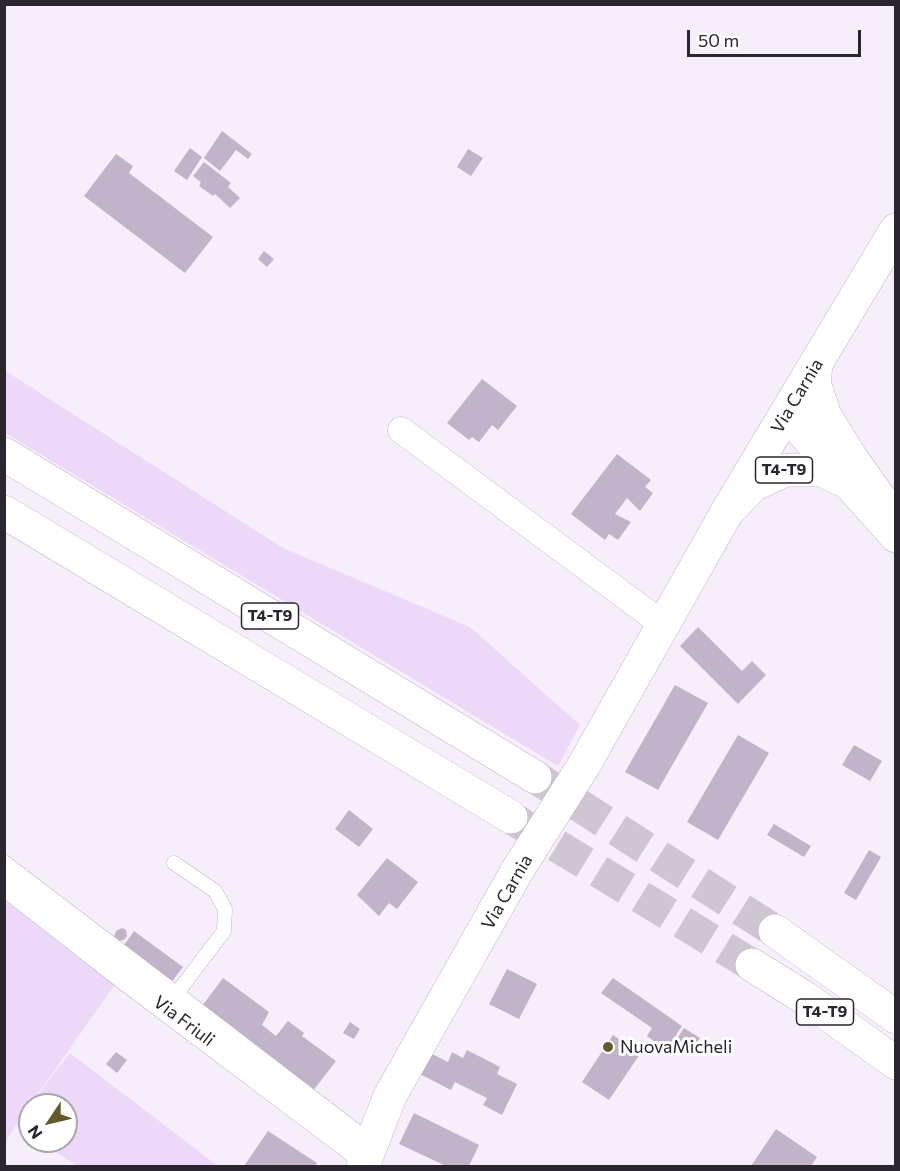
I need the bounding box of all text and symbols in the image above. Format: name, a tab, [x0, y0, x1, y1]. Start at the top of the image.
scale bar	[690, 18, 864, 56]
text: 50 m	[698, 29, 739, 51]
street label: Via Carnia	[766, 355, 828, 437]
road number: T4-T9	[756, 457, 812, 483]
road number: T4-T9	[242, 603, 298, 629]
street label: Via Carnia	[477, 851, 537, 933]
street label: Via Friuli	[149, 991, 219, 1051]
road number: T4-T9	[796, 999, 854, 1025]
place label: NuovaMicheli	[620, 1036, 732, 1058]
marker: NuovaMicheli	[601, 1040, 615, 1054]
north arrow	[18, 1093, 78, 1153]
text: N	[23, 1122, 46, 1143]

